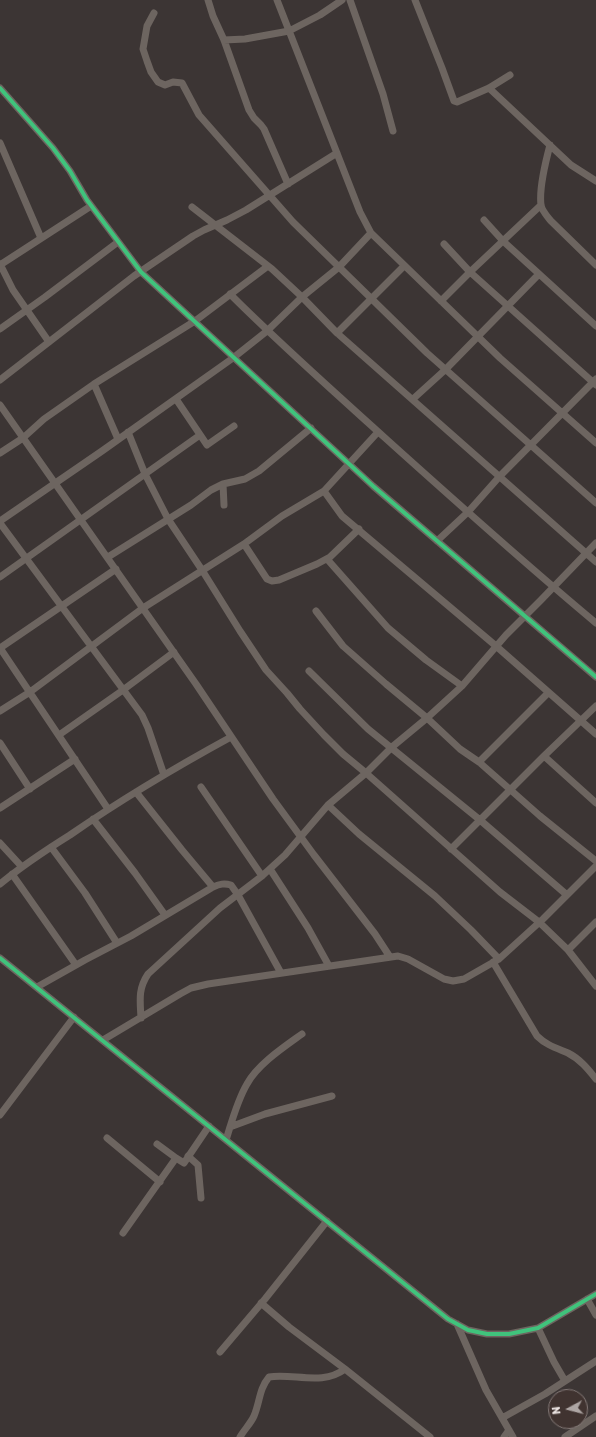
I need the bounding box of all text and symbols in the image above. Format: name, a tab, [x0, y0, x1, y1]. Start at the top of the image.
north arrow	[548, 1389, 588, 1429]
text: N	[550, 1406, 564, 1415]

